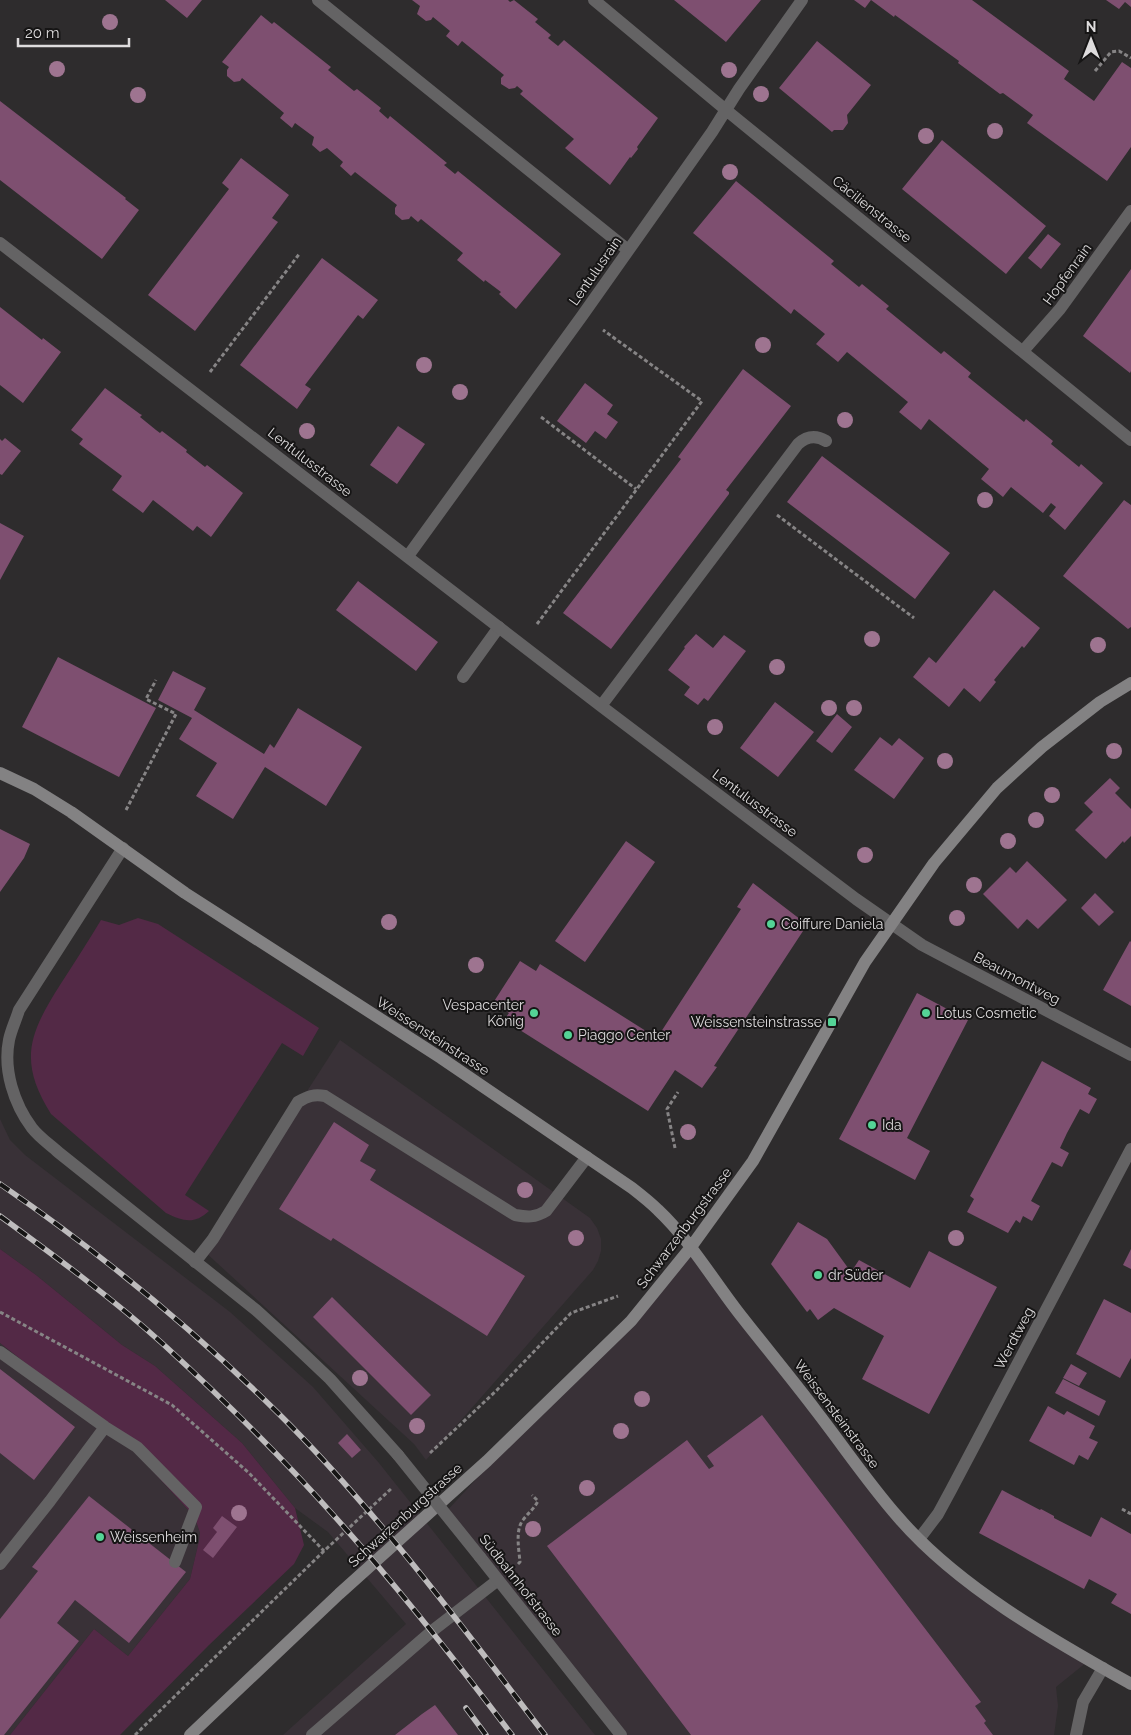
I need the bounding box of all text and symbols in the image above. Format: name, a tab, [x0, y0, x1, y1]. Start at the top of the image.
scale bar	[18, 15, 129, 47]
north arrow	[1066, 15, 1116, 65]
text: N	[1086, 19, 1096, 35]
text: 20 m	[25, 24, 60, 42]
street label: Cäcilienstrasse	[829, 172, 915, 246]
street label: Lentulusrain	[566, 234, 624, 308]
street label: Hopfenrain	[1039, 240, 1095, 308]
street label: Lentulusstrasse	[265, 424, 355, 500]
street label: Lentulusstrasse	[709, 766, 801, 840]
place label: Coiffure Daniela	[781, 916, 883, 932]
marker: Coiffure Daniela	[765, 918, 777, 930]
street label: Beaumontweg	[971, 949, 1063, 1007]
street label: Weissensteinstrasse	[374, 994, 492, 1078]
place label: Vespacenter König	[443, 997, 524, 1029]
place label: Lotus Cosmetic	[936, 1005, 1037, 1021]
marker: Vespacenter König	[528, 1007, 540, 1019]
marker: Lotus Cosmetic	[920, 1007, 932, 1019]
place label: Weissensteinstrasse	[691, 1014, 822, 1030]
marker: Weissensteinstrasse	[826, 1016, 838, 1028]
place label: Piaggo Center	[578, 1027, 670, 1043]
marker: Piaggo Center	[562, 1029, 574, 1041]
place label: Ida	[882, 1117, 902, 1133]
marker: Ida	[866, 1119, 878, 1131]
street label: Schwarzenburgstrasse	[633, 1164, 735, 1292]
place label: dr Süder	[828, 1267, 884, 1283]
marker: dr Süder	[812, 1269, 824, 1281]
street label: Werdtweg	[991, 1304, 1037, 1372]
street label: Weissensteinstrasse	[791, 1357, 883, 1471]
street label: Schwarzenburgstrasse	[345, 1460, 465, 1570]
place label: Weissenheim	[110, 1529, 197, 1545]
marker: Weissenheim	[94, 1531, 106, 1543]
street label: Südbahnhofstrasse	[476, 1531, 566, 1639]

